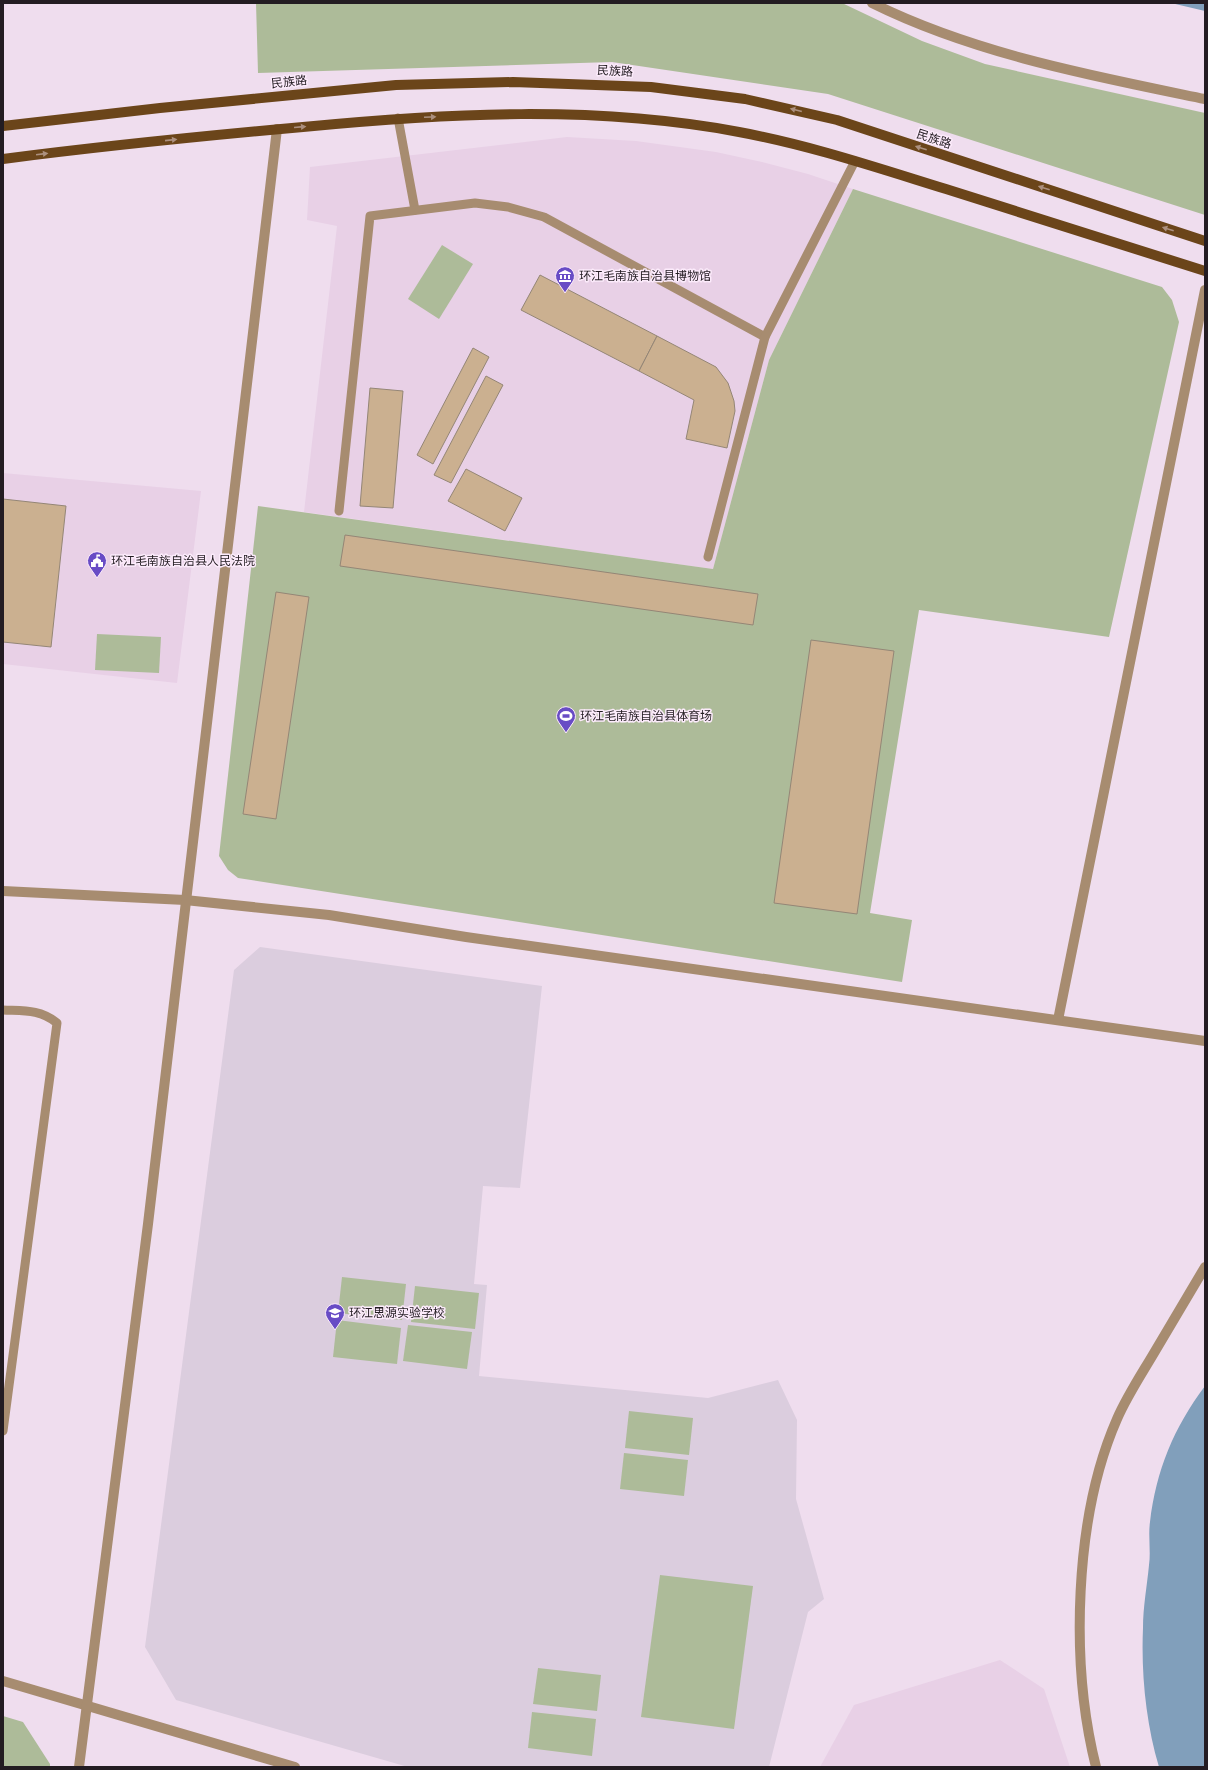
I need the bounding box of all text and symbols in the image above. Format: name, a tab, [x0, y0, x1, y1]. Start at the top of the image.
street label: 民族路	[597, 63, 633, 79]
street label: 民族路	[270, 73, 308, 91]
one-way arrow	[790, 107, 803, 113]
one-way arrow	[424, 113, 436, 120]
one-way arrow	[294, 124, 306, 131]
street label: 民族路	[915, 127, 953, 151]
one-way arrow	[165, 136, 177, 143]
one-way arrow	[915, 145, 927, 151]
one-way arrow	[36, 151, 48, 158]
one-way arrow	[1038, 185, 1050, 191]
one-way arrow	[1162, 226, 1174, 232]
museum icon: 环江毛南族自治县博物馆	[554, 265, 576, 293]
place label: 环江毛南族自治县博物馆	[579, 269, 711, 283]
public building icon: 环江毛南族自治县人民法院	[86, 550, 108, 578]
place label: 环江毛南族自治县人民法院	[111, 554, 255, 568]
sports icon: 环江毛南族自治县体育场	[555, 705, 577, 733]
place label: 环江毛南族自治县体育场	[580, 709, 712, 723]
school or university icon: 环江思源实验学校	[324, 1302, 346, 1330]
place label: 环江思源实验学校	[349, 1306, 445, 1320]

